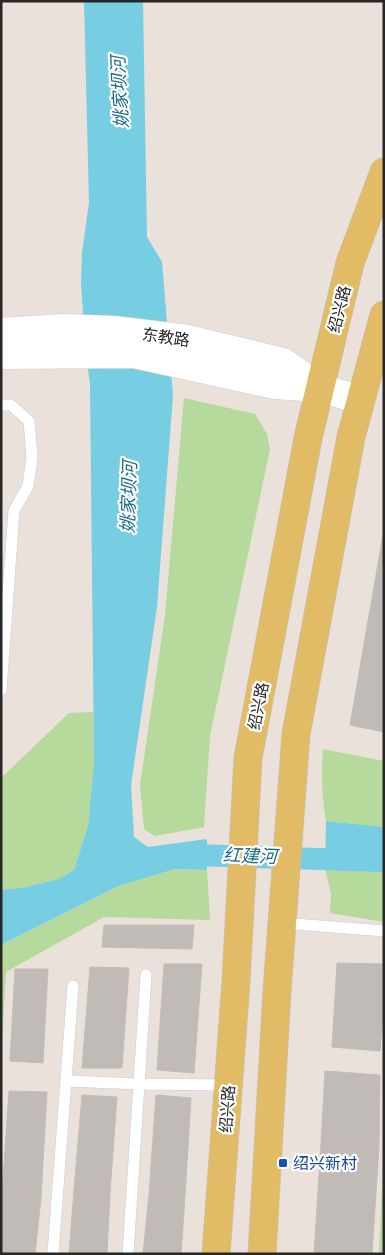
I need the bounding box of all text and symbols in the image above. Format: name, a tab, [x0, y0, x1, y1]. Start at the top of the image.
water label: 姚家坝河	[107, 52, 133, 129]
street label: 绍兴路	[324, 284, 355, 335]
street label: 东教路	[141, 325, 191, 350]
water label: 姚家坝河	[117, 458, 141, 533]
street label: 绍兴路	[245, 681, 272, 731]
water label: 红建河	[223, 844, 280, 868]
street label: 绍兴路	[216, 1084, 239, 1134]
place label: 绍兴新村	[293, 1154, 357, 1173]
marker: 绍兴新村	[277, 1157, 289, 1169]

